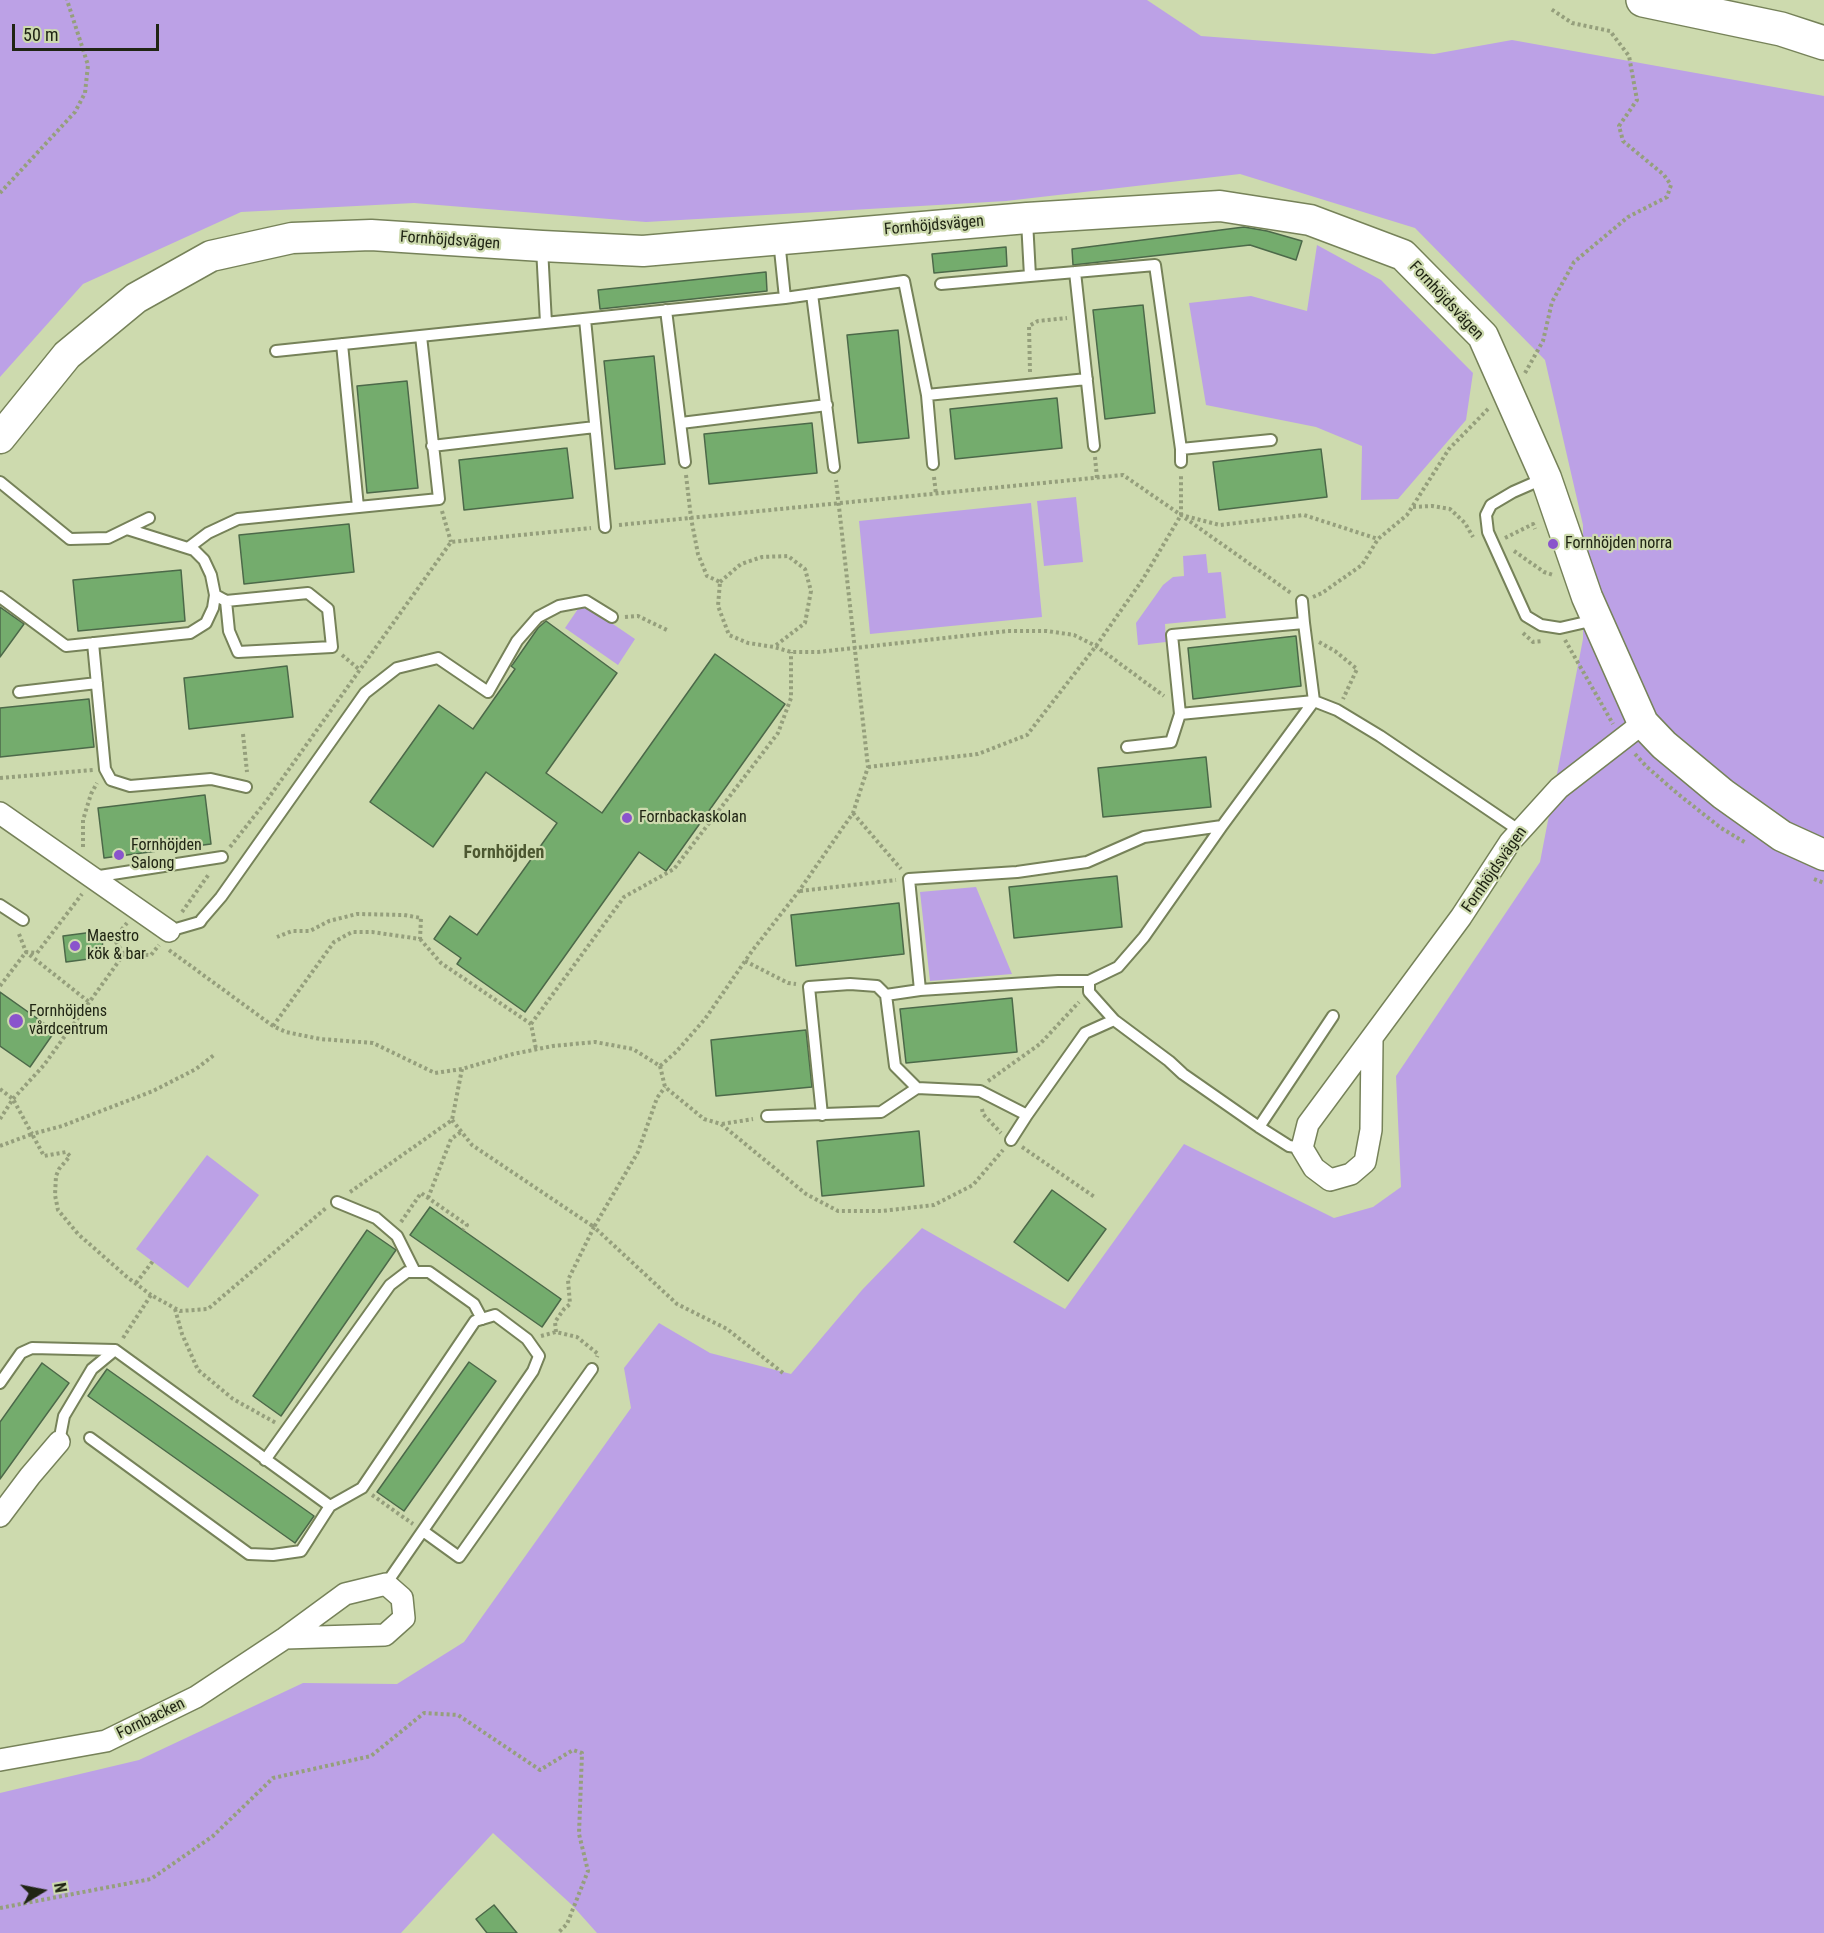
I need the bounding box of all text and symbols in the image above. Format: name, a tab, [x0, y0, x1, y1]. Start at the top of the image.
scale bar	[15, 12, 162, 50]
text: 50 m	[23, 24, 58, 45]
street label: Fornhöjdsvägen	[883, 212, 985, 240]
street label: Fornhöjdsvägen	[399, 228, 501, 254]
street label: Fornhöjdsvägen	[1405, 258, 1487, 344]
place label: Fornhöjden norra	[1565, 534, 1672, 554]
marker: Fornhöjden norra	[1546, 537, 1560, 551]
place label: Fornbackaskolan	[639, 808, 747, 828]
marker: Fornbackaskolan	[620, 811, 634, 825]
street label: Fornhöjdsvägen	[1458, 823, 1532, 917]
place label: Fornhöjden Salong	[131, 836, 202, 874]
district label: Fornhöjden	[464, 842, 544, 864]
marker: Fornhöjden Salong	[112, 848, 126, 862]
place label: Maestro kök & bar	[87, 927, 146, 965]
marker: Maestro kök & bar	[68, 939, 82, 953]
place label: Fornhöjdens vårdcentrum	[29, 1002, 108, 1040]
marker: Fornhöjdens vårdcentrum	[7, 1012, 25, 1030]
street label: Fornbacken	[114, 1694, 188, 1744]
north arrow	[12, 1861, 72, 1921]
text: N	[50, 1881, 70, 1894]

